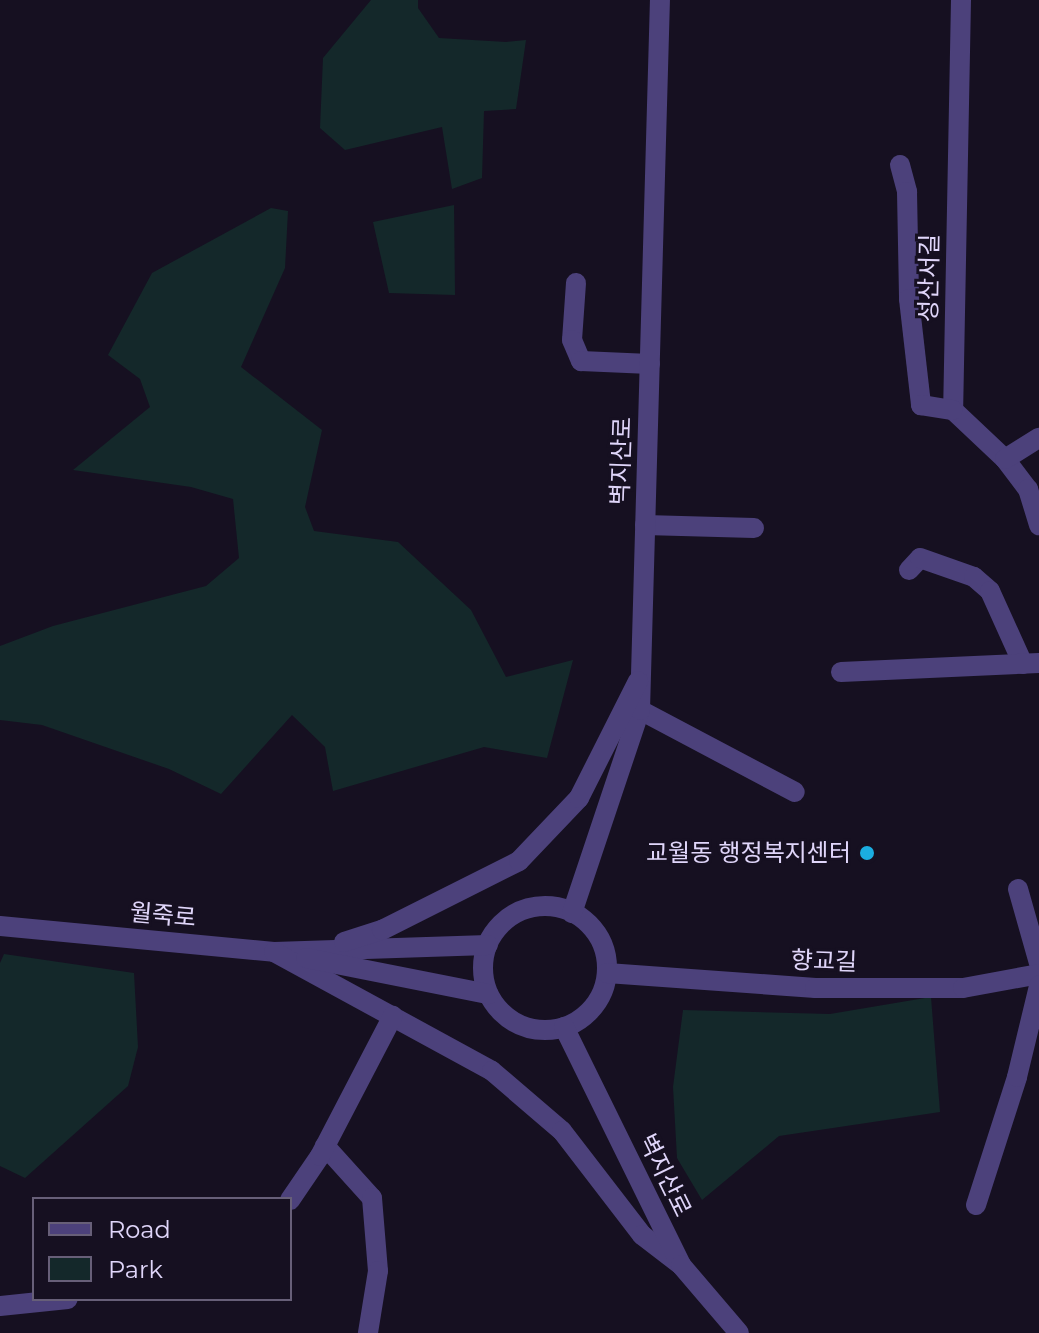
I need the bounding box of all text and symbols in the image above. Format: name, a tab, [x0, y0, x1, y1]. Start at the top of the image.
street label: 성산서길	[914, 234, 944, 322]
street label: 벽지산로	[605, 416, 637, 506]
place label: 교월동 행정복지센터	[646, 839, 851, 867]
marker: 교월동 행정복지센터	[858, 844, 876, 862]
street label: 월죽로	[129, 898, 197, 932]
street label: 향교길	[790, 945, 858, 977]
street label: 벽지산로	[633, 1129, 697, 1221]
legend	[32, 1197, 292, 1301]
text: Road	[108, 1215, 171, 1244]
text: Park	[108, 1255, 163, 1284]

